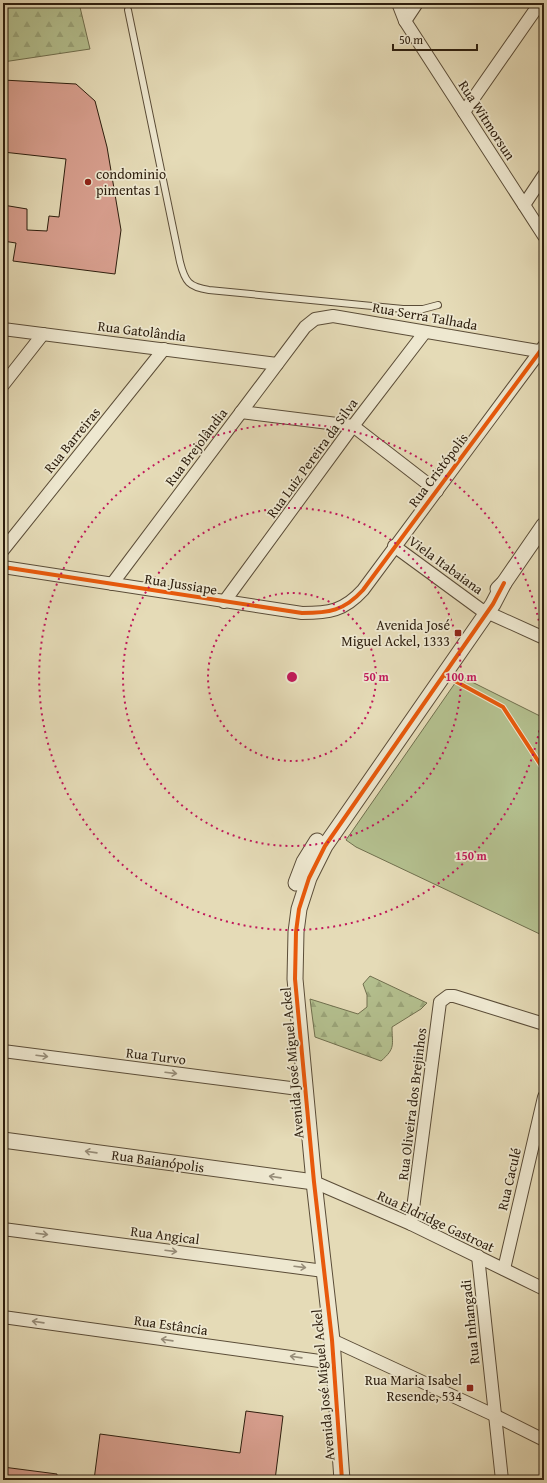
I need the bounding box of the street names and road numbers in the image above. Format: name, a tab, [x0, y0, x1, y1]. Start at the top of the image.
street label: Rua Witmorsun	[454, 76, 520, 164]
street label: Rua Serra Talhada	[371, 297, 479, 335]
street label: Rua Gatolândia	[97, 316, 188, 346]
street label: Rua Luiz Pereira da Silva	[262, 394, 362, 522]
street label: Rua Barreiras	[39, 403, 105, 477]
street label: Rua Brejolândia	[160, 404, 232, 490]
street label: Rua Cristópolis	[403, 429, 473, 511]
street label: Viela Itabaiana	[405, 531, 488, 599]
street label: Rua Jussiape	[143, 568, 219, 600]
street label: Avenida José Miguel Ackel	[275, 986, 309, 1140]
street label: Rua Oliveira dos Brejinhos	[393, 1027, 431, 1181]
street label: Rua Turvo	[125, 1042, 187, 1070]
street label: Rua Baianópolis	[110, 1145, 206, 1177]
street label: Rua Caculé	[492, 1145, 526, 1212]
street label: Rua Eldridge Gastroat	[374, 1185, 498, 1257]
street label: Rua Angical	[129, 1221, 201, 1249]
street label: Rua Inhangadi	[456, 1279, 484, 1365]
street label: Avenida José Miguel Ackel	[306, 1308, 340, 1462]
street label: Rua Estância	[133, 1310, 209, 1340]

